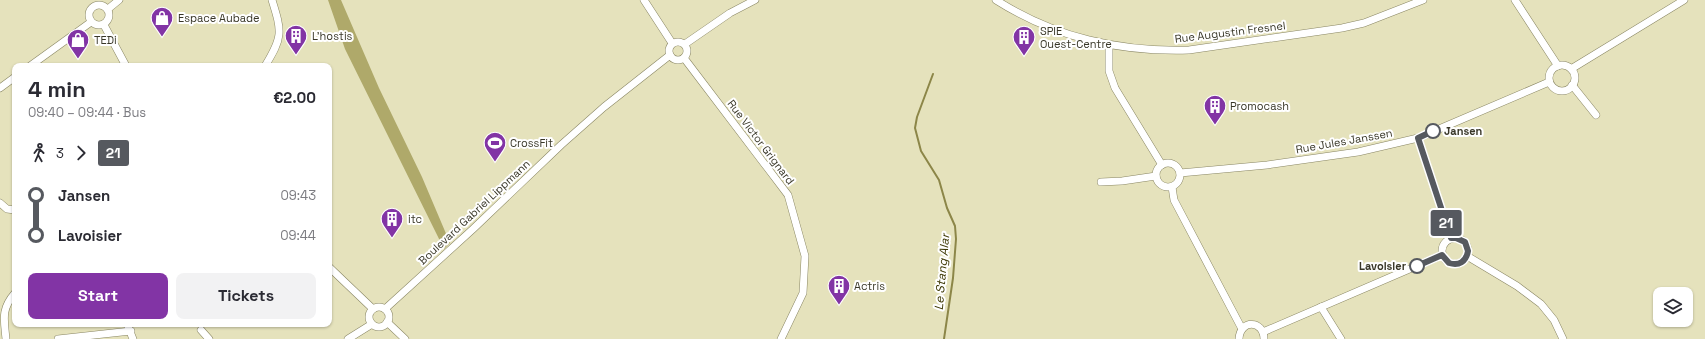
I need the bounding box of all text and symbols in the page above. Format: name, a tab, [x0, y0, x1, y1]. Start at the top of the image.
shop icon: Espace Aubade	[149, 5, 175, 38]
place label: Espace Aubade	[178, 11, 260, 25]
street label: Rue Augustin Fresnel	[1174, 18, 1286, 46]
building icon: L'hostis	[283, 23, 309, 56]
building icon: SPIE Ouest-Centre	[1011, 24, 1037, 57]
place label: SPIE Ouest-Centre	[1040, 24, 1112, 51]
shop icon: TEDi	[65, 27, 91, 60]
place label: L'hostis	[312, 29, 353, 43]
place label: TEDi	[94, 33, 117, 47]
text: 4 min	[28, 75, 86, 103]
text: €2.00	[273, 88, 316, 107]
building icon: Promocash	[1202, 93, 1228, 126]
street label: Rue Victor Grignard	[725, 97, 797, 187]
place label: Promocash	[1230, 99, 1289, 113]
text: 09:40 – 09:44 · Bus	[28, 104, 146, 121]
marker: Jansen	[1425, 123, 1441, 139]
place label: Jansen	[1444, 124, 1483, 138]
street label: Rue Jules Janssen	[1295, 126, 1393, 156]
sports icon: CrossFit	[482, 130, 508, 163]
place label: CrossFit	[510, 136, 553, 150]
icon: walk	[28, 142, 50, 164]
icon: forward	[70, 142, 92, 164]
text: 21	[106, 144, 121, 162]
text: 3	[56, 145, 64, 162]
street label: Boulevard Gabriel Lippmann	[415, 157, 533, 267]
text: Jansen	[58, 186, 110, 205]
text: 09:43	[280, 187, 316, 204]
building icon: itc	[379, 206, 405, 239]
line badge: 21	[1428, 210, 1464, 236]
place label: itc	[408, 212, 422, 226]
text: 21	[1439, 214, 1453, 232]
text: Lavoisier	[58, 226, 122, 245]
text: 09:44	[280, 227, 316, 244]
water label: Le Stang Alar	[931, 232, 953, 311]
marker: Lavoisier	[1409, 258, 1425, 274]
place label: Lavoisier	[1359, 259, 1407, 273]
button: Start	[28, 273, 168, 319]
button: Tickets	[176, 273, 316, 319]
building icon: Actris	[826, 273, 852, 306]
place label: Actris	[854, 279, 885, 293]
map controls	[1653, 287, 1693, 327]
button: layers	[1653, 287, 1693, 327]

